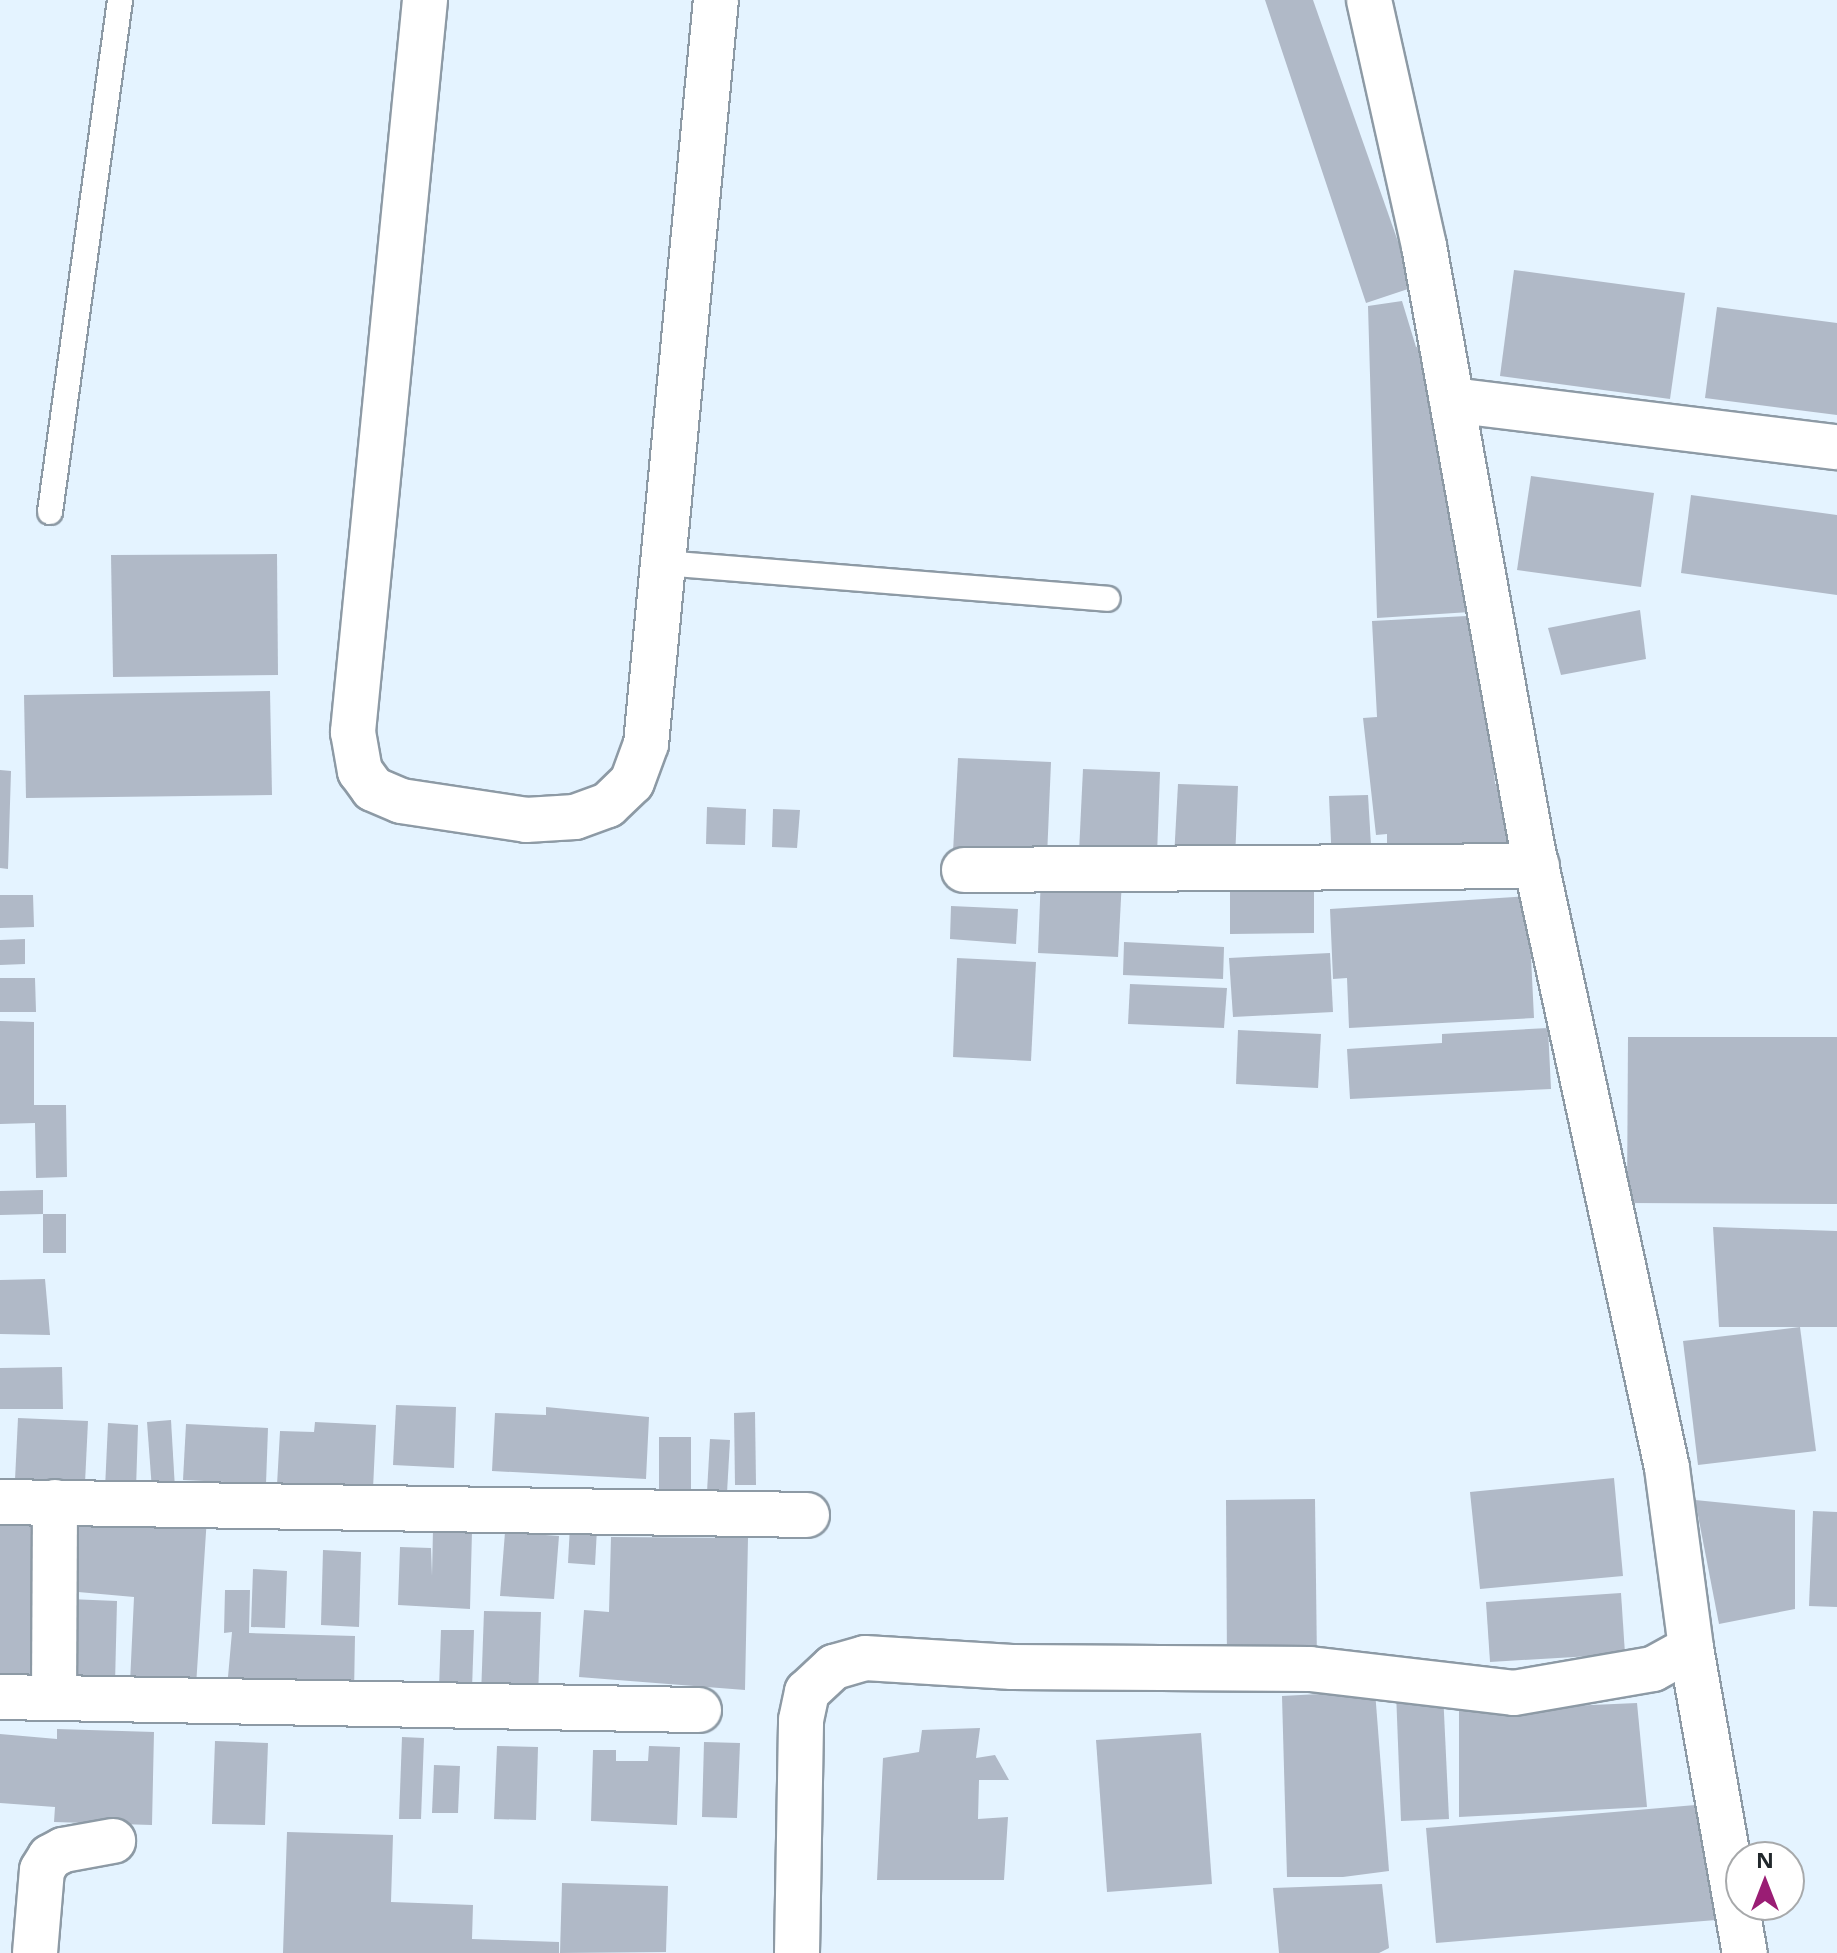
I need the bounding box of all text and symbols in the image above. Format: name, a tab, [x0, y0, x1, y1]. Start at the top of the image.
north arrow	[1725, 1841, 1805, 1921]
text: N	[1756, 1844, 1774, 1874]

